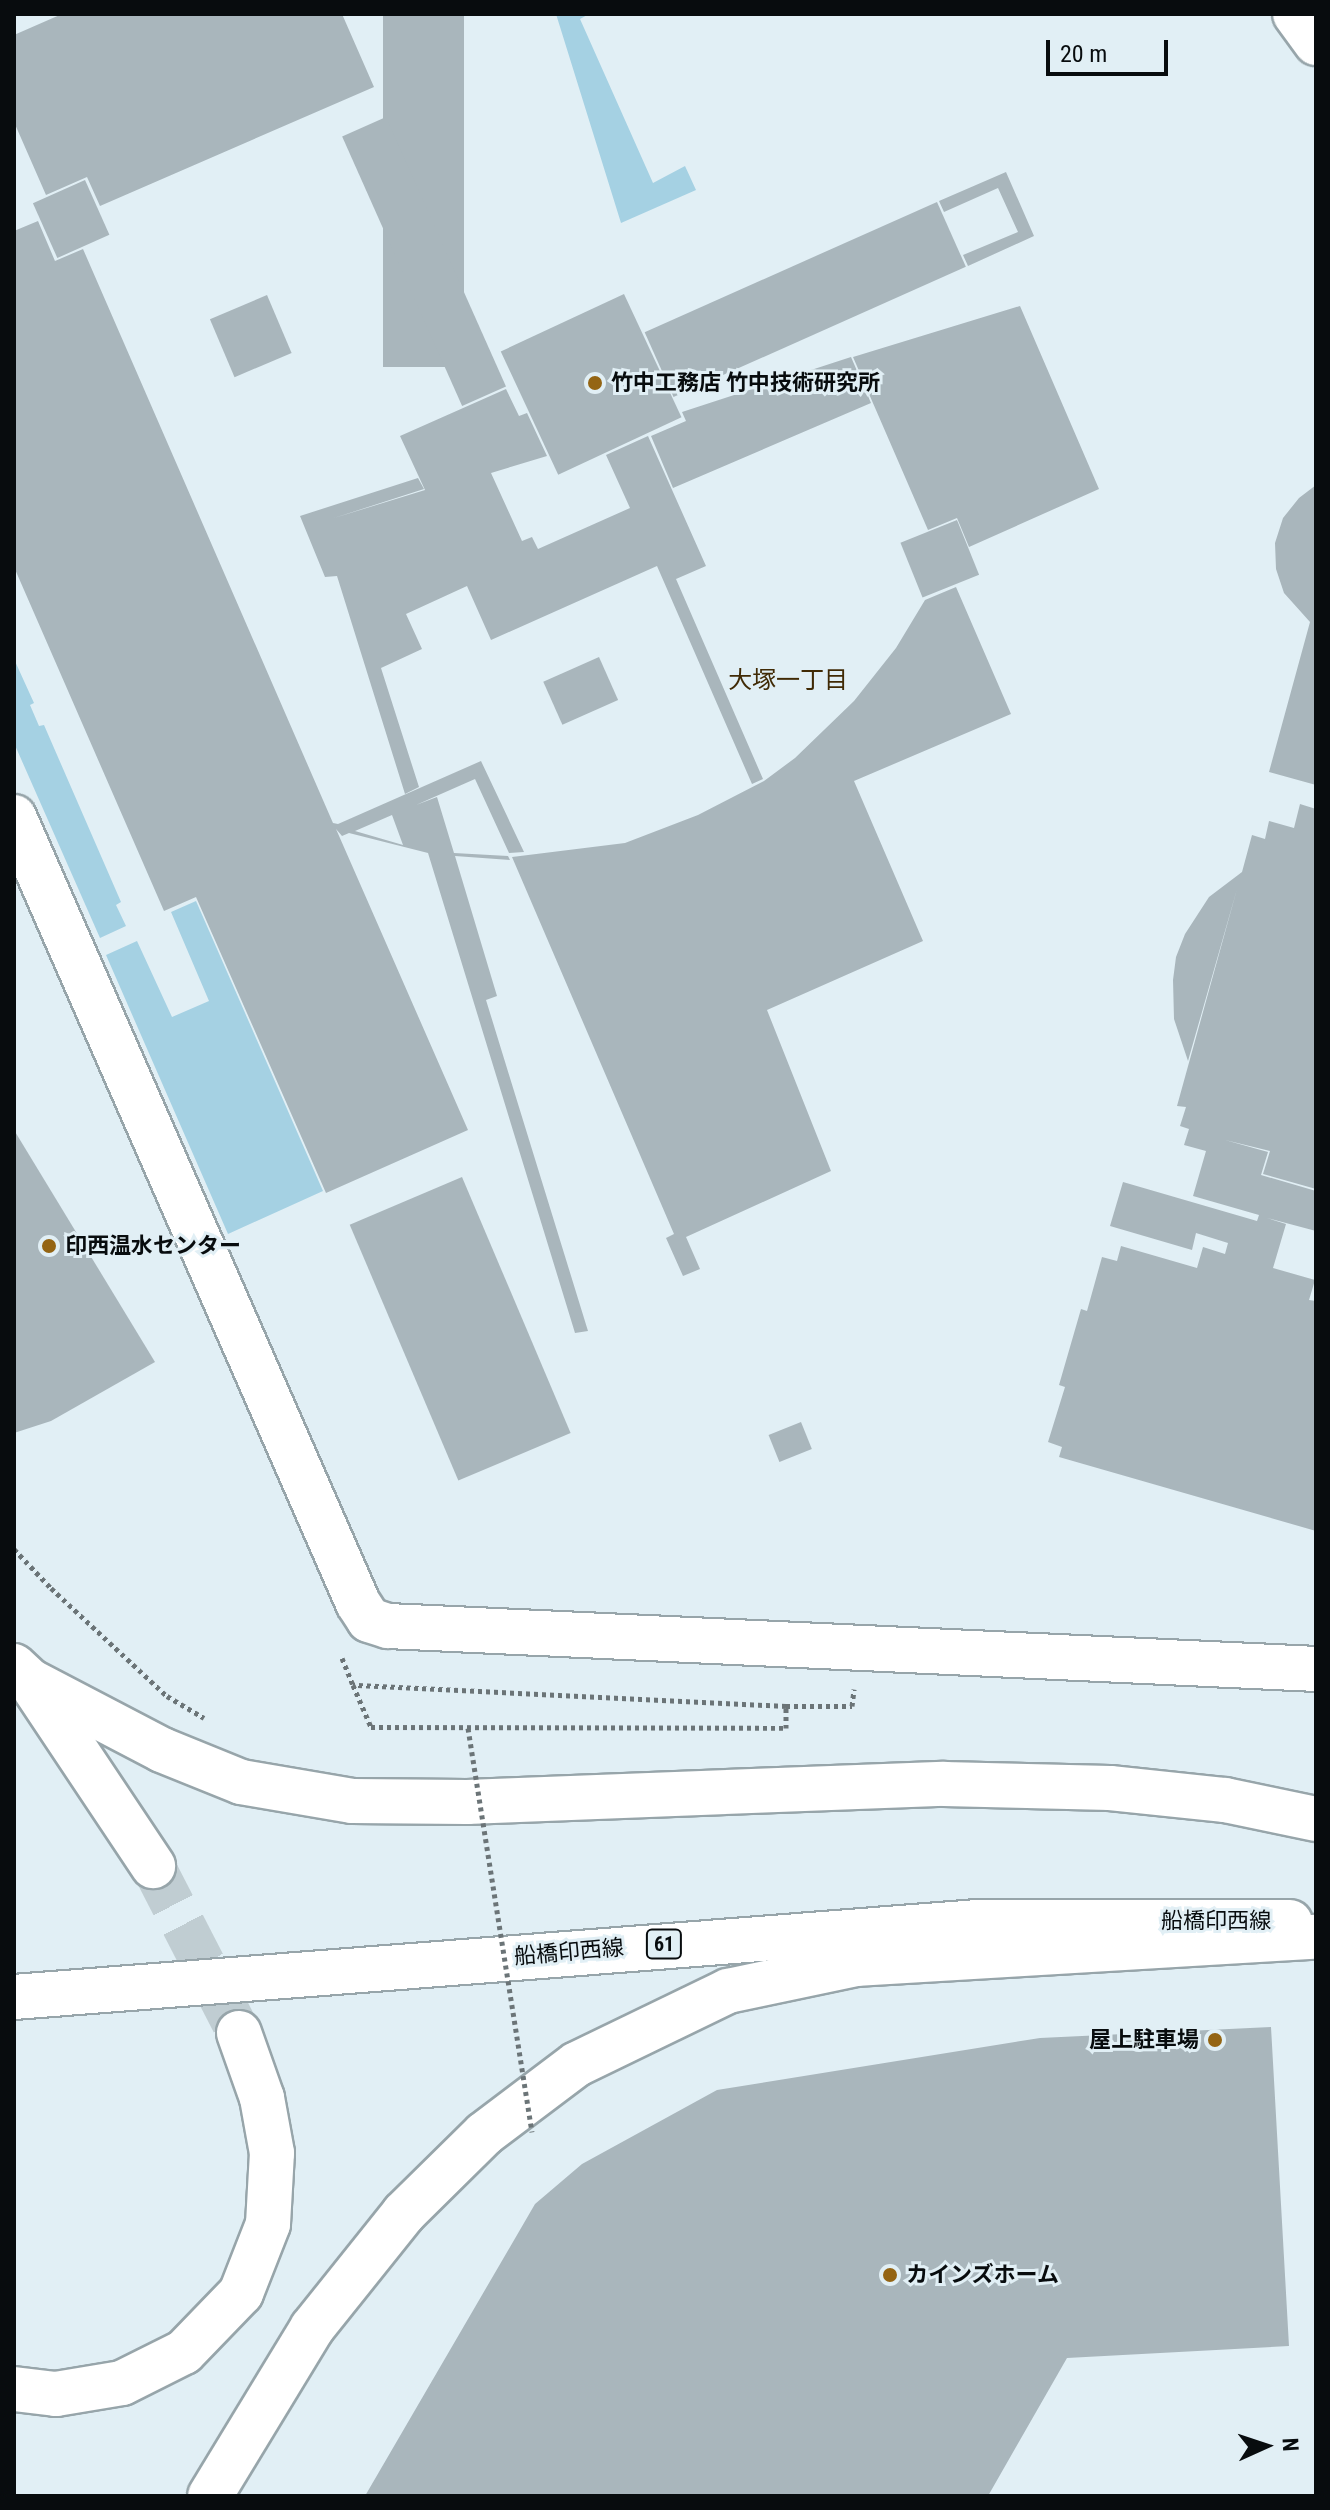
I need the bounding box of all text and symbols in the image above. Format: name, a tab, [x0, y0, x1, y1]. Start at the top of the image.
scale bar	[1050, 24, 1172, 74]
text: 20 m	[1060, 40, 1107, 68]
place label: 竹中工務店 竹中技術研究所	[611, 370, 880, 396]
marker: 竹中工務店 竹中技術研究所	[586, 374, 604, 392]
district label: 大塚一丁目	[728, 667, 848, 695]
place label: 印西温水センター	[65, 1233, 241, 1259]
marker: 印西温水センター	[40, 1237, 58, 1255]
street label: 船橋印西線	[1161, 1908, 1271, 1934]
road number: 61	[644, 1928, 684, 1960]
street label: 船橋印西線	[513, 1934, 625, 1970]
place label: 屋上駐車場	[1089, 2027, 1199, 2053]
marker: 屋上駐車場	[1206, 2031, 1224, 2049]
place label: カインズホーム	[906, 2262, 1060, 2288]
marker: カインズホーム	[881, 2266, 899, 2284]
north arrow	[1226, 2406, 1306, 2486]
text: N	[1278, 2437, 1303, 2452]

